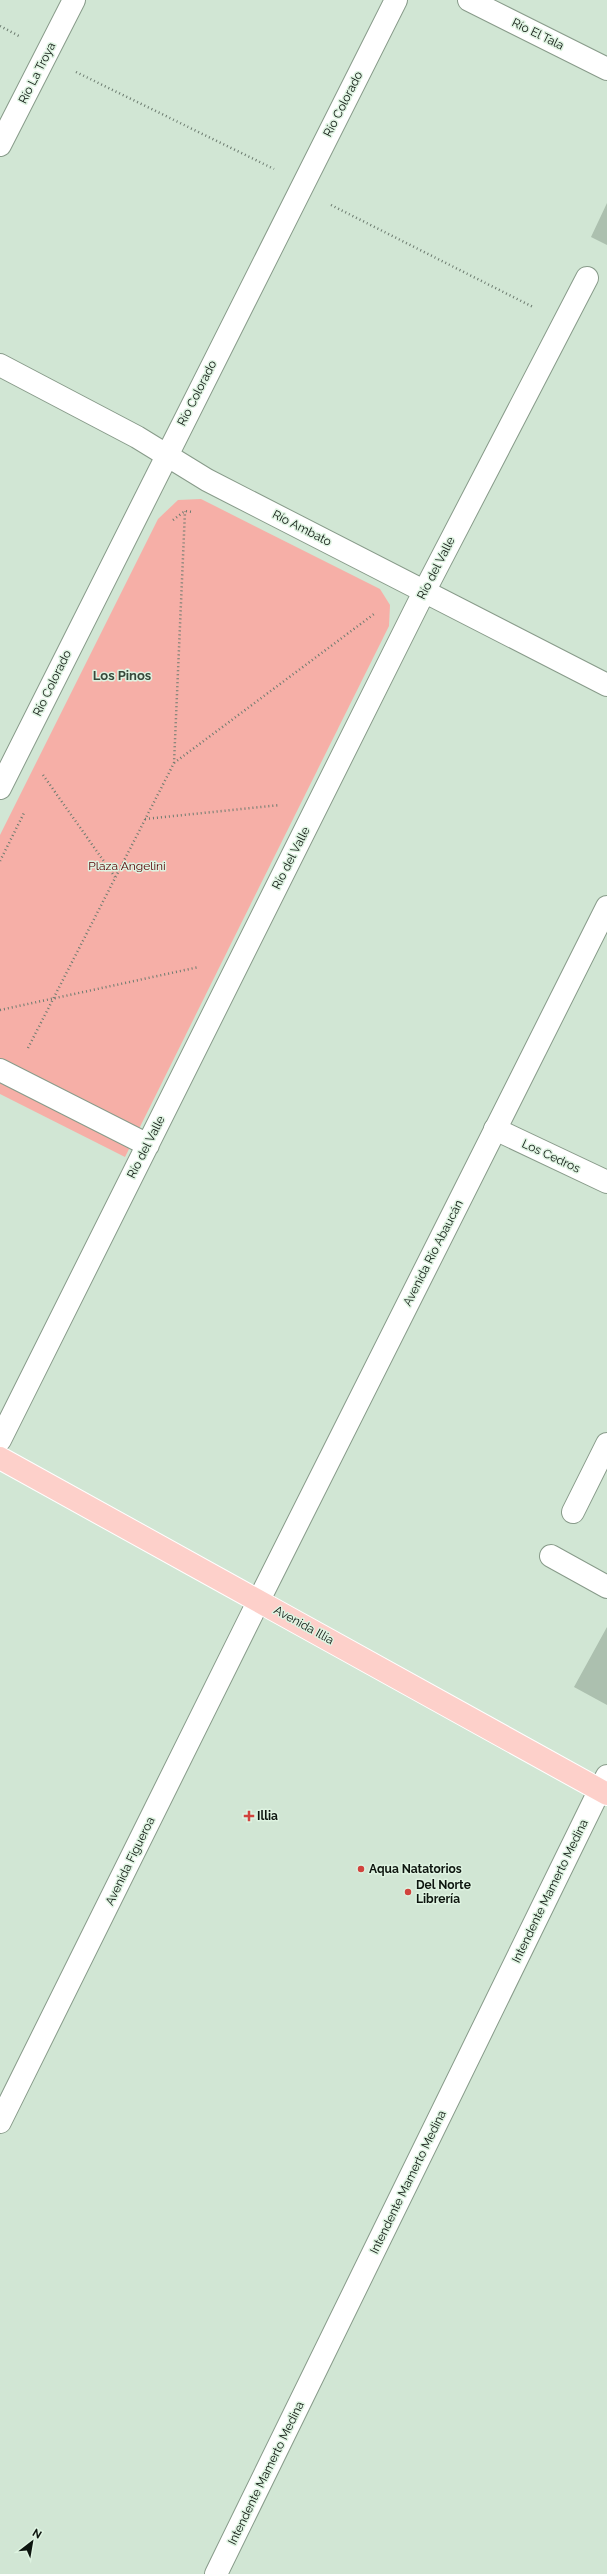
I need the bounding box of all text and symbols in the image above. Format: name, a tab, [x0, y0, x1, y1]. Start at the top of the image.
street label: Río El Tala	[510, 15, 566, 53]
street label: Río La Troya	[16, 40, 58, 106]
street label: Río Colorado	[320, 69, 366, 139]
street label: Río Colorado	[174, 358, 220, 428]
street label: Río Ambato	[270, 507, 334, 549]
street label: Río del Valle	[414, 534, 458, 602]
street label: Río Colorado	[30, 648, 74, 718]
district label: Los Pinos	[93, 668, 152, 683]
street label: Río del Valle	[269, 824, 313, 892]
park label: Plaza Angelini	[88, 859, 166, 873]
street label: Río del Valle	[124, 1113, 168, 1181]
street label: Los Cedros	[520, 1136, 582, 1176]
street label: Avenida Río Abaucán	[400, 1198, 466, 1308]
street label: Avenida Illia	[272, 1603, 336, 1647]
place label: Illia	[257, 1809, 278, 1823]
marker: Illia	[244, 1811, 254, 1821]
street label: Avenida Figueroa	[103, 1815, 157, 1907]
street label: Intendente Mamerto Medina	[509, 1817, 591, 1965]
place label: Aqua Natatorios	[369, 1862, 462, 1876]
marker: Aqua Natatorios	[356, 1864, 366, 1874]
place label: Del Norte Librería	[416, 1878, 471, 1906]
marker: Del Norte Librería	[403, 1887, 413, 1897]
street label: Intendente Mamerto Medina	[367, 2108, 449, 2256]
street label: Intendente Mamerto Medina	[225, 2399, 307, 2547]
north arrow	[12, 2522, 52, 2562]
text: N	[30, 2526, 44, 2542]

